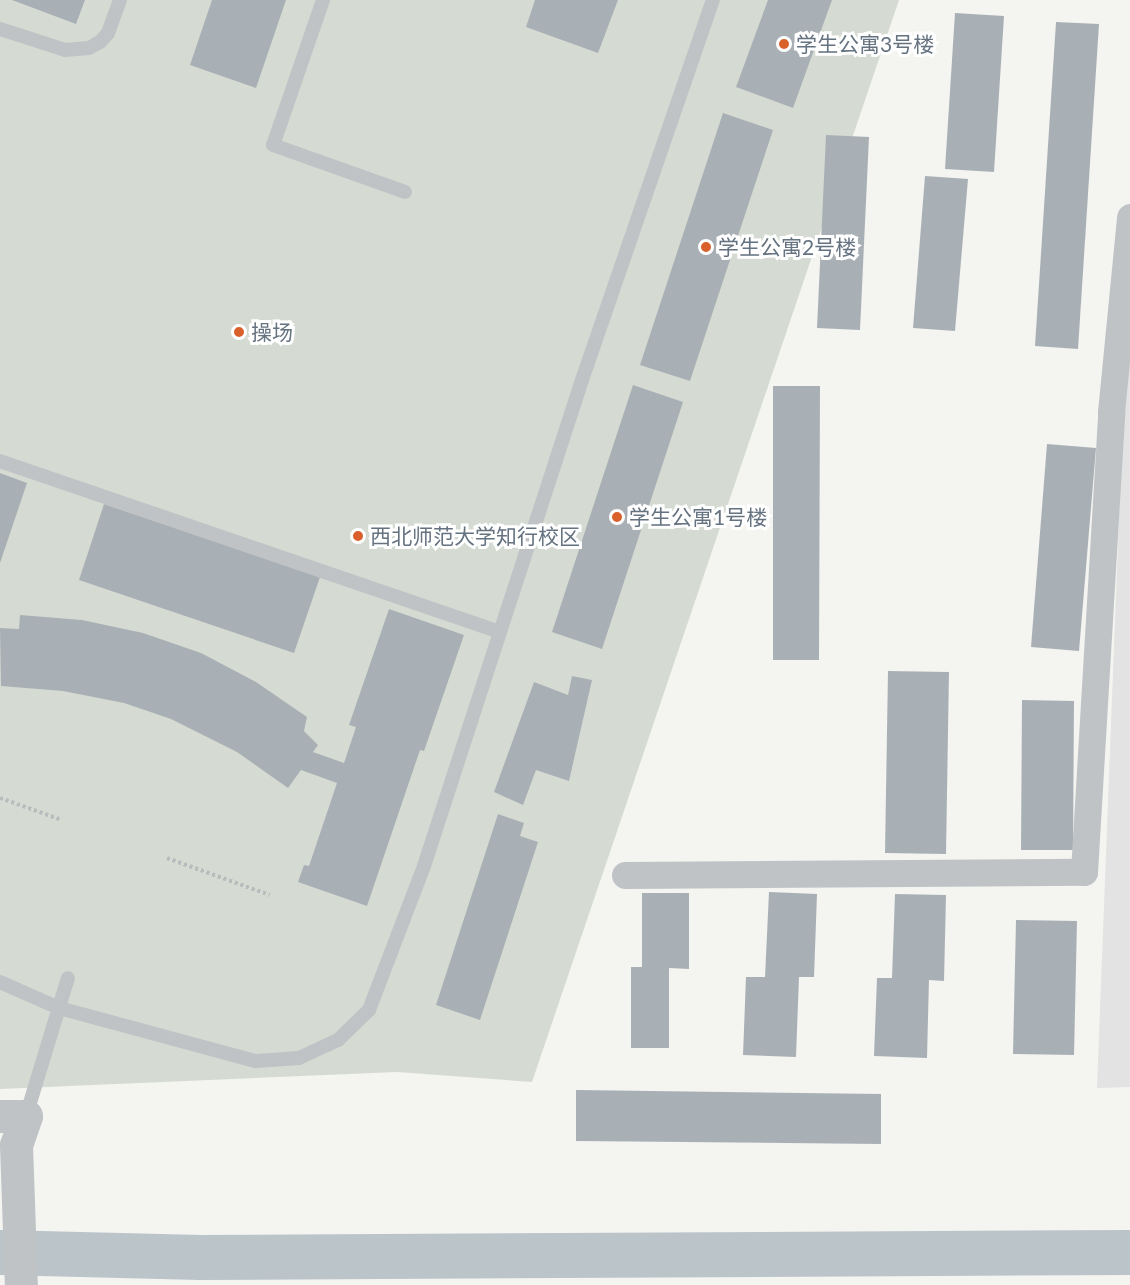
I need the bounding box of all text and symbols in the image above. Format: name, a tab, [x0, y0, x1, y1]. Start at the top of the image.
place label: 学生公寓3号楼	[796, 31, 934, 57]
marker: 学生公寓3号楼	[777, 37, 791, 51]
place label: 学生公寓2号楼	[718, 234, 856, 260]
marker: 学生公寓2号楼	[699, 240, 713, 254]
place label: 操场	[251, 319, 293, 345]
marker: 操场	[232, 325, 246, 339]
place label: 学生公寓1号楼	[629, 504, 767, 530]
marker: 学生公寓1号楼	[610, 510, 624, 524]
place label: 西北师范大学知行校区	[370, 523, 580, 549]
marker: 西北师范大学知行校区	[351, 529, 365, 543]

